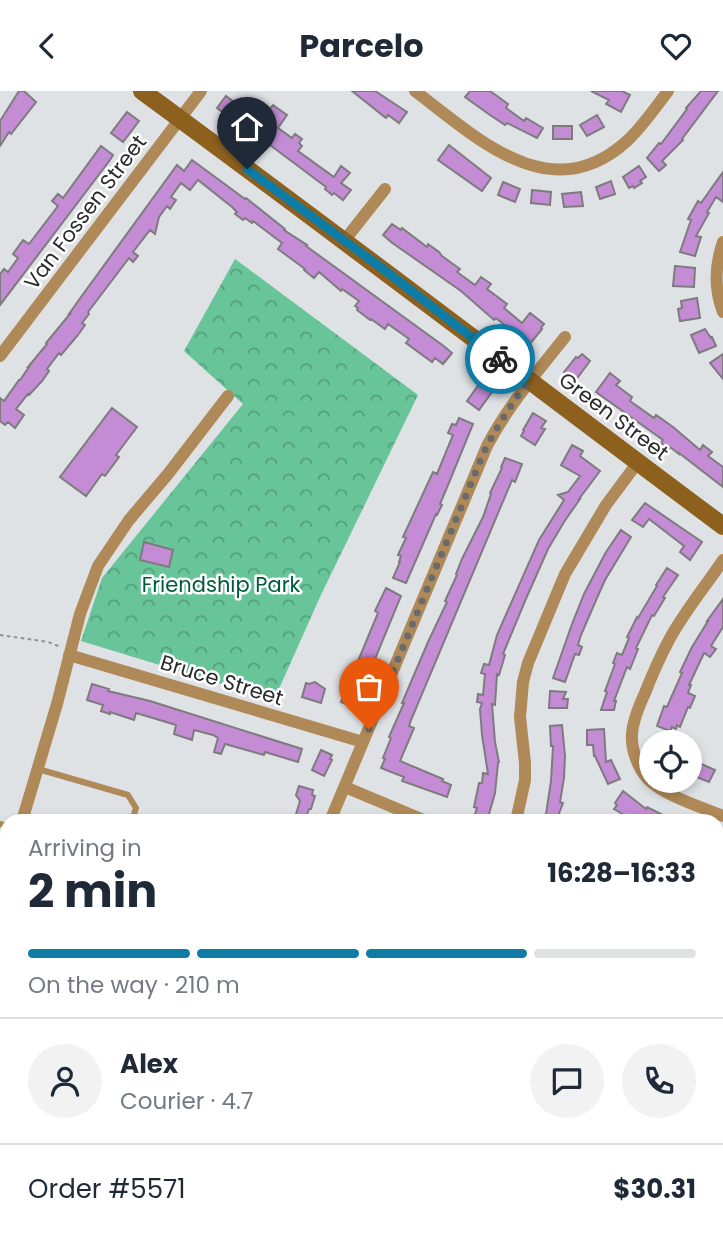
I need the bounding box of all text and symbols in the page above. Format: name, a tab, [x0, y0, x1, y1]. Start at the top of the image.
text: Parcelo	[299, 23, 424, 68]
icon: back	[28, 27, 66, 65]
icon: heart	[657, 27, 695, 65]
pin	[217, 97, 277, 169]
icon: home	[228, 108, 266, 146]
street label: Van Fossen Street	[17, 129, 153, 295]
courier	[465, 324, 535, 394]
icon: bike	[481, 340, 519, 378]
street label: Green Street	[553, 365, 675, 467]
park label: Friendship Park	[142, 570, 300, 599]
street label: Bruce Street	[157, 648, 287, 712]
pin	[339, 657, 399, 729]
icon: bag	[350, 668, 388, 706]
map controls	[639, 730, 702, 793]
button: locate	[639, 730, 702, 793]
text: Arriving in	[28, 832, 142, 864]
text: 16:28–16:33	[547, 855, 696, 891]
text: 2 min	[28, 859, 157, 923]
text: On the way · 210 m	[28, 969, 240, 1001]
button: person	[28, 1044, 102, 1118]
button: chat	[530, 1044, 604, 1118]
button: phone	[622, 1044, 696, 1118]
text: Alex	[120, 1046, 178, 1082]
text: Courier · 4.7	[120, 1085, 253, 1117]
text: Order #5571	[28, 1171, 185, 1207]
text: $30.31	[613, 1171, 696, 1207]

